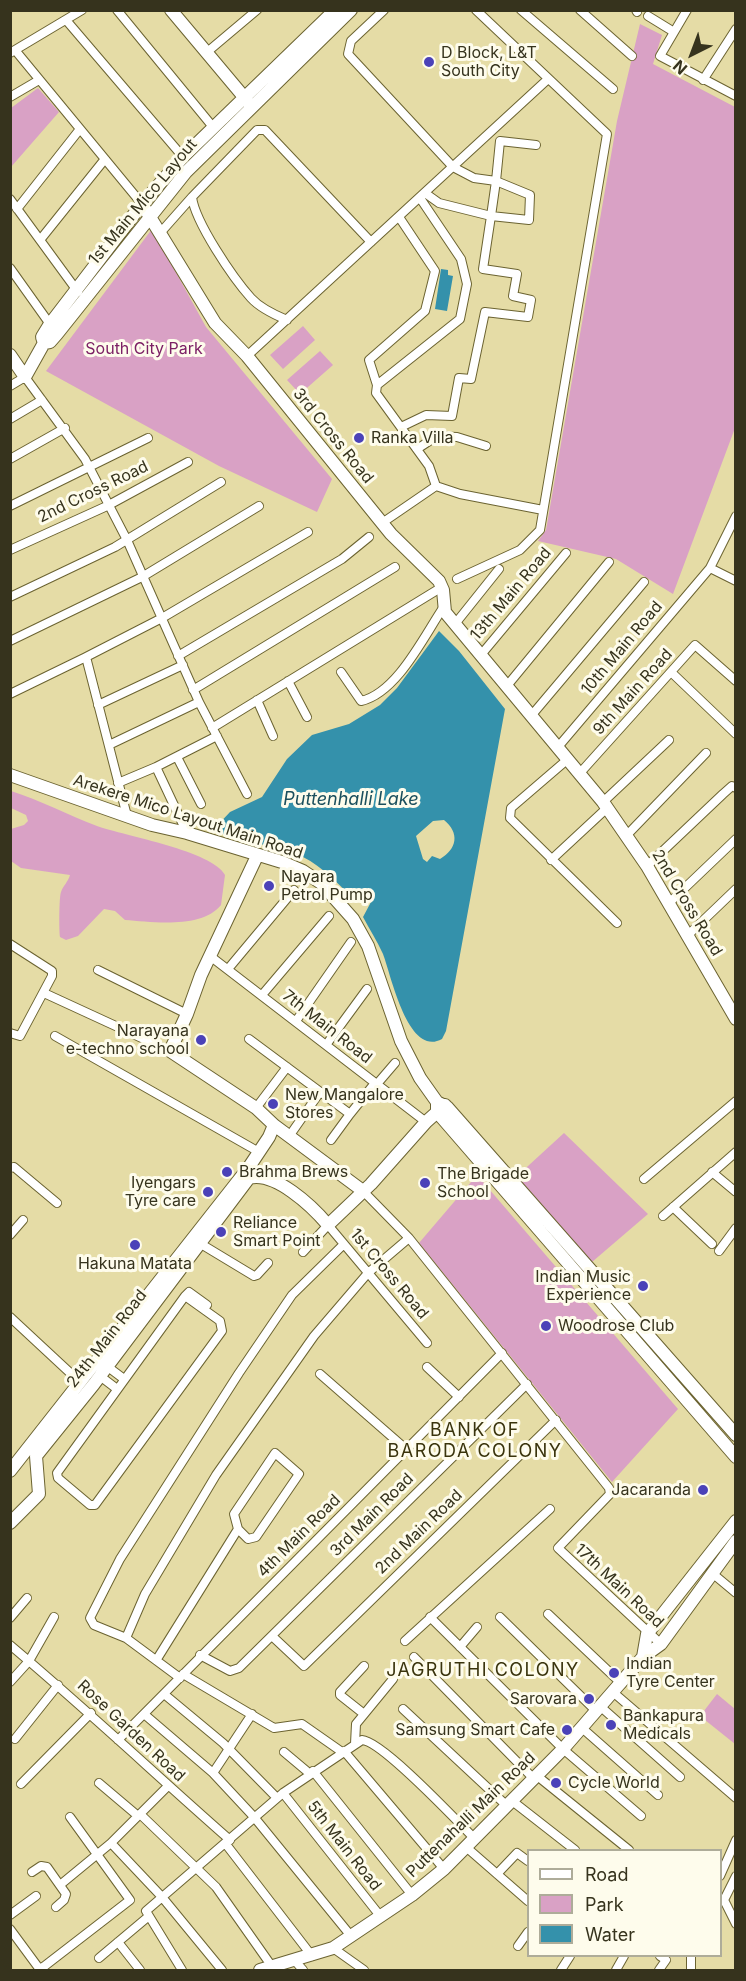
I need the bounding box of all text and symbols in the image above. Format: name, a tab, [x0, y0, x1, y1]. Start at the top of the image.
north arrow	[662, 24, 722, 84]
place label: D Block, L&T South City	[441, 43, 537, 81]
marker: D Block, L&T South City	[422, 55, 436, 69]
text: N	[669, 56, 691, 79]
street label: 1st Main Mico Layout	[85, 135, 201, 269]
park label: South City Park	[85, 339, 203, 359]
street label: 3rd Cross Road	[289, 385, 377, 487]
place label: Ranka Villa	[371, 428, 454, 448]
marker: Ranka Villa	[352, 431, 366, 445]
street label: 2nd Cross Road	[35, 457, 151, 527]
street label: 13th Main Road	[467, 544, 555, 644]
street label: 10th Main Road	[577, 597, 667, 699]
street label: 9th Main Road	[589, 645, 677, 739]
street label: Arekere Mico Layout Main Road	[71, 771, 305, 863]
water label: Puttenhalli Lake	[283, 789, 419, 811]
street label: 2nd Cross Road	[648, 846, 726, 960]
place label: Nayara Petrol Pump	[281, 867, 373, 905]
marker: Nayara Petrol Pump	[262, 879, 276, 893]
street label: 7th Main Road	[278, 986, 376, 1068]
place label: Narayana e-techno school	[66, 1021, 189, 1059]
marker: Narayana e-techno school	[194, 1033, 208, 1047]
place label: New Mangalore Stores	[285, 1085, 404, 1123]
marker: New Mangalore Stores	[266, 1097, 280, 1111]
place label: Brahma Brews	[239, 1162, 348, 1182]
place label: The Brigade School	[437, 1164, 529, 1202]
marker: Brahma Brews	[220, 1165, 234, 1179]
place label: Iyengars Tyre care	[125, 1173, 196, 1211]
marker: The Brigade School	[418, 1176, 432, 1190]
marker: Iyengars Tyre care	[201, 1185, 215, 1199]
place label: Reliance Smart Point	[233, 1213, 321, 1251]
marker: Reliance Smart Point	[214, 1225, 228, 1239]
street label: 1st Cross Road	[346, 1225, 432, 1323]
marker: Hakuna Matata	[128, 1238, 142, 1252]
place label: Hakuna Matata	[78, 1254, 192, 1274]
place label: Indian Music Experience	[535, 1267, 631, 1305]
marker: Indian Music Experience	[636, 1279, 650, 1293]
street label: 24th Main Road	[63, 1286, 151, 1392]
place label: Woodrose Club	[558, 1316, 674, 1336]
marker: Woodrose Club	[539, 1319, 553, 1333]
district label: BANK OF BARODA COLONY	[387, 1420, 563, 1462]
street label: 3rd Main Road	[326, 1469, 418, 1561]
place label: Jacaranda	[611, 1480, 691, 1500]
marker: Jacaranda	[696, 1483, 710, 1497]
street label: 2nd Main Road	[372, 1486, 466, 1578]
street label: 4th Main Road	[254, 1491, 344, 1581]
street label: 17th Main Road	[571, 1540, 667, 1632]
place label: Indian Tyre Center	[626, 1654, 715, 1692]
district label: JAGRUTHI COLONY	[386, 1660, 580, 1682]
marker: Indian Tyre Center	[607, 1666, 621, 1680]
street label: Rose Garden Road	[73, 1676, 189, 1786]
place label: Sarovara	[510, 1689, 577, 1709]
marker: Sarovara	[582, 1692, 596, 1706]
place label: Bankapura Medicals	[623, 1706, 704, 1744]
marker: Bankapura Medicals	[604, 1718, 618, 1732]
place label: Samsung Smart Cafe	[395, 1720, 555, 1740]
marker: Samsung Smart Cafe	[560, 1723, 574, 1737]
street label: Puttenahalli Main Road	[403, 1748, 539, 1882]
place label: Cycle World	[568, 1773, 660, 1793]
marker: Cycle World	[549, 1776, 563, 1790]
street label: 5th Main Road	[303, 1797, 385, 1895]
legend	[527, 1849, 722, 1957]
text: Road	[585, 1864, 628, 1885]
text: Park	[585, 1894, 624, 1915]
text: Water	[585, 1924, 635, 1945]

